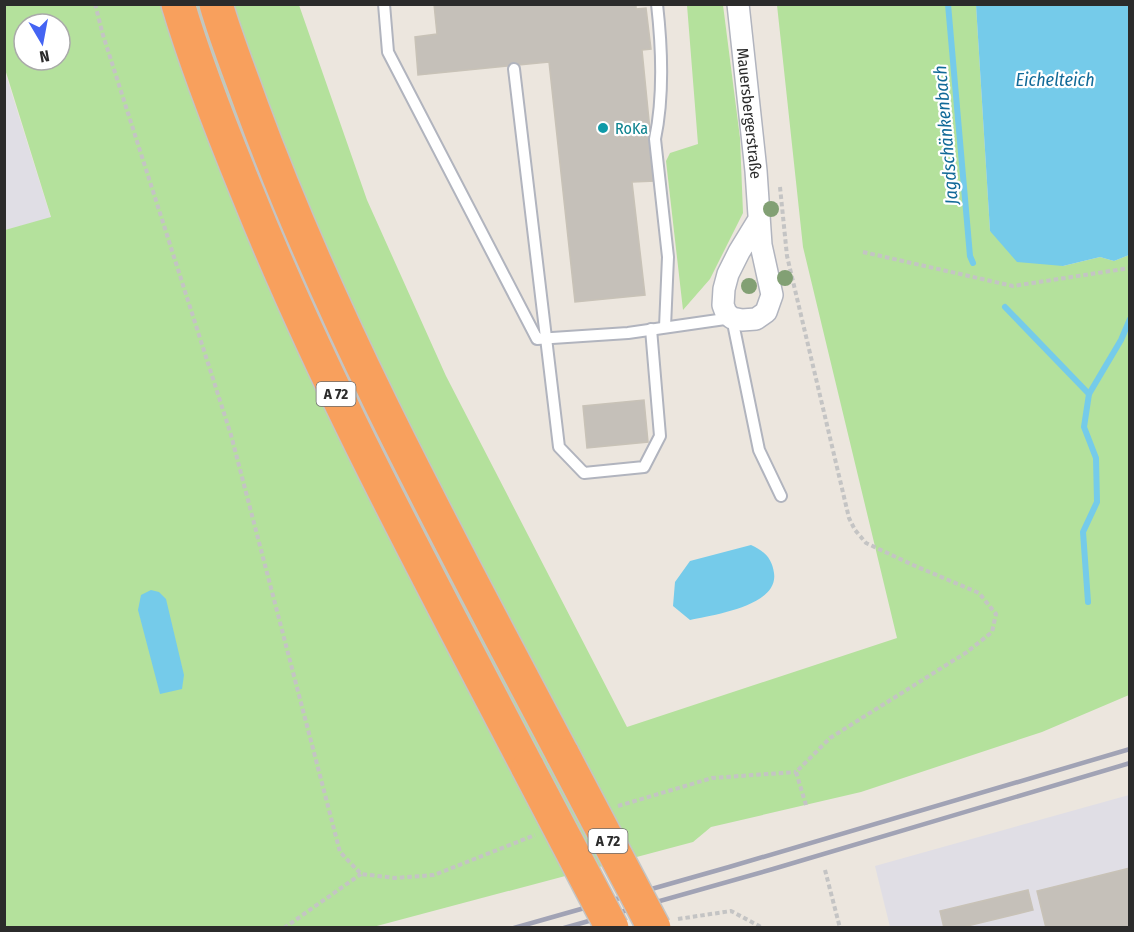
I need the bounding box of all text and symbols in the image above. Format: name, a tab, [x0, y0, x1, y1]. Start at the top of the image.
north arrow	[12, 12, 72, 72]
text: N	[38, 46, 51, 66]
street label: Mauersbergerstraße	[733, 47, 766, 180]
water label: Jagdschänkenbach	[929, 65, 963, 206]
water label: Eichelteich	[1015, 69, 1095, 91]
place label: RoKa	[615, 119, 648, 138]
marker: RoKa	[596, 121, 610, 135]
road number: A 72	[316, 382, 356, 406]
road number: A 72	[588, 829, 628, 853]

